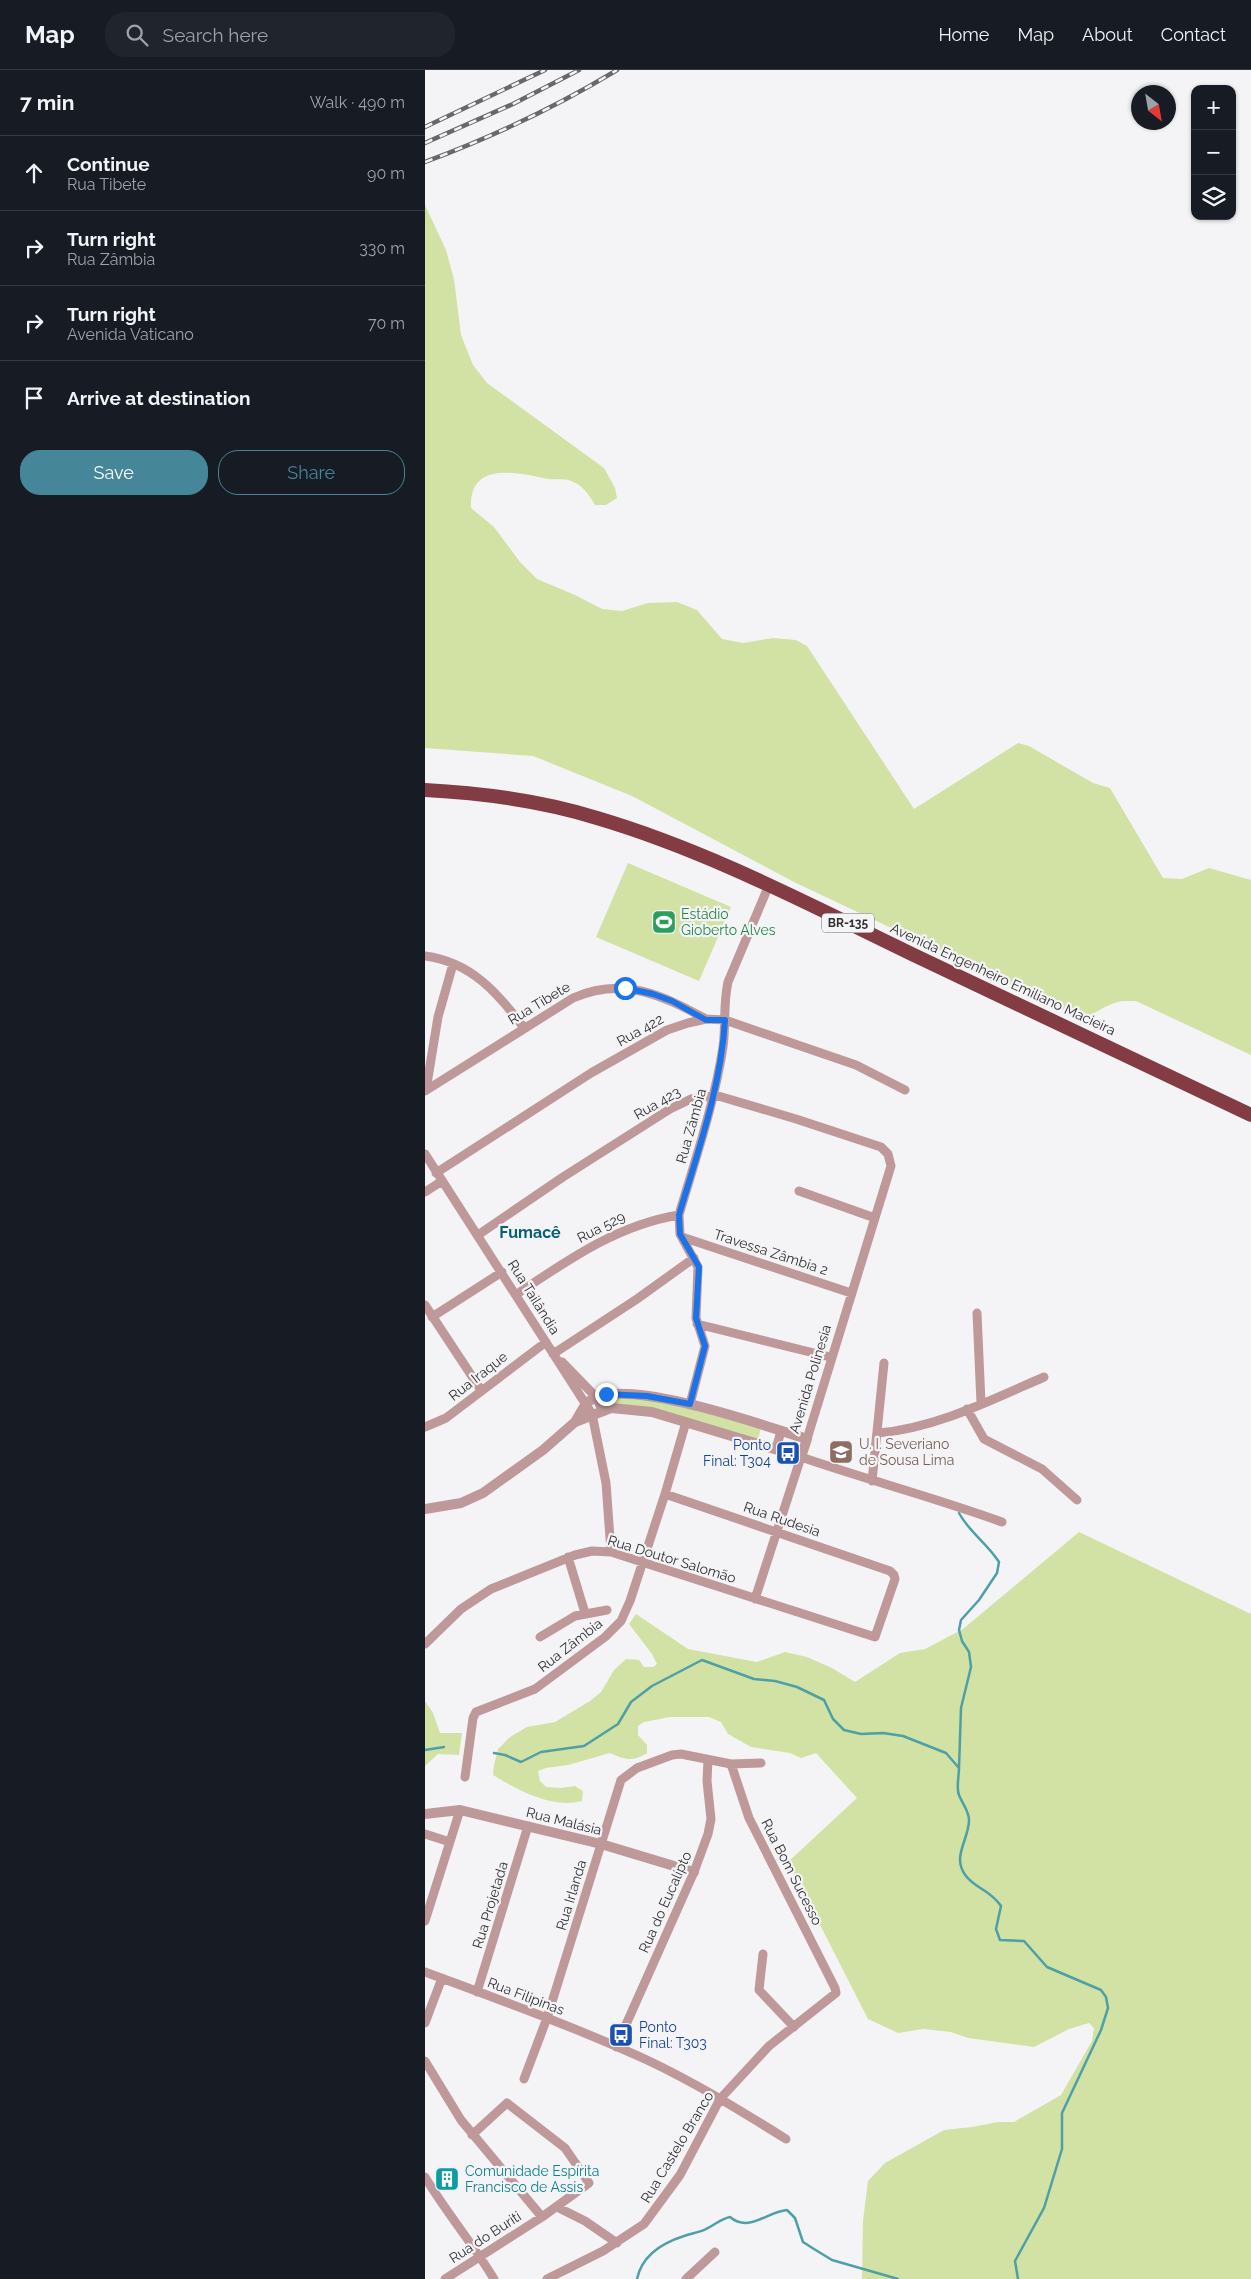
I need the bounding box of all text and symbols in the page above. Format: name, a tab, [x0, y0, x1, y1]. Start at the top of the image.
search box	[105, 12, 455, 57]
text: Map	[25, 20, 75, 49]
icon: search	[123, 21, 151, 49]
text: Search here	[163, 24, 268, 46]
text: Home	[938, 24, 989, 45]
text: Map	[1017, 24, 1054, 45]
text: About	[1082, 24, 1133, 45]
text: Contact	[1161, 24, 1226, 45]
north arrow	[1131, 85, 1176, 130]
map controls	[1191, 85, 1236, 220]
button: +	[1191, 85, 1236, 130]
text: 7 min	[20, 90, 74, 115]
text: Walk · 490 m	[310, 93, 405, 112]
button: −	[1191, 130, 1236, 175]
text: Continue	[67, 153, 150, 175]
icon: ahead	[20, 159, 48, 187]
text: 90 m	[367, 164, 405, 183]
text: Rua Tibete	[67, 175, 146, 194]
button: layers	[1191, 175, 1236, 220]
text: Turn right	[67, 228, 156, 250]
icon: right	[20, 234, 48, 262]
text: 330 m	[359, 239, 405, 258]
text: Rua Zâmbia	[67, 250, 155, 269]
text: Turn right	[67, 303, 156, 325]
icon: right	[20, 309, 48, 337]
text: 70 m	[368, 314, 405, 333]
text: Avenida Vaticano	[67, 325, 194, 344]
icon: arrive	[20, 384, 48, 412]
text: Arrive at destination	[67, 387, 251, 409]
button: Save	[20, 450, 208, 495]
button: Share	[218, 450, 405, 495]
place label: Estádio Gioberto Alves	[681, 906, 776, 938]
sports icon: Estádio Gioberto Alves	[651, 909, 677, 935]
road number: BR-135	[822, 914, 874, 932]
street label: Avenida Engenheiro Emiliano Macieira	[888, 920, 1118, 1038]
route start	[614, 977, 637, 1000]
street label: Rua Tibete	[505, 978, 573, 1028]
street label: Rua 422	[614, 1011, 666, 1049]
street label: Rua 423	[631, 1083, 683, 1123]
street label: Rua Zâmbia	[673, 1087, 709, 1165]
street label: Rua 529	[574, 1208, 628, 1246]
district label: Fumacê	[499, 1223, 561, 1242]
street label: Travessa Zâmbia 2	[712, 1226, 830, 1278]
street label: Rua Tailândia	[505, 1257, 563, 1337]
street label: Avenida Polinesia	[786, 1323, 834, 1435]
street label: Rua Iraque	[446, 1348, 510, 1404]
route end	[595, 1383, 618, 1406]
place label: U. I. Severiano de Sousa Lima	[859, 1436, 954, 1468]
place label: Ponto Final: T304	[703, 1437, 771, 1469]
school or university icon: U. I. Severiano de Sousa Lima	[828, 1439, 854, 1465]
bus stop icon: Ponto Final: T304	[775, 1440, 801, 1466]
street label: Rua Rudesia	[741, 1498, 823, 1540]
street label: Rua Doutor Salomão	[606, 1532, 738, 1586]
street label: Rua Zâmbia	[535, 1615, 605, 1675]
street label: Rua Malásia	[525, 1804, 603, 1838]
street label: Rua Bom Sucesso	[758, 1816, 826, 1928]
street label: Rua do Eucalípto	[635, 1849, 695, 1955]
street label: Rua Irlanda	[553, 1858, 589, 1932]
street label: Rua Projetada	[469, 1860, 511, 1950]
street label: Rua Filipinas	[485, 1974, 567, 2018]
place label: Ponto Final: T303	[639, 2019, 707, 2051]
bus stop icon: Ponto Final: T303	[608, 2022, 634, 2048]
street label: Rua Castelo Branco	[637, 2088, 717, 2206]
place label: Comunidade Espírita Francisco de Assis	[465, 2163, 599, 2195]
building icon: Comunidade Espírita Francisco de Assis	[434, 2166, 460, 2192]
street label: Rua do Buriti	[446, 2208, 524, 2266]

